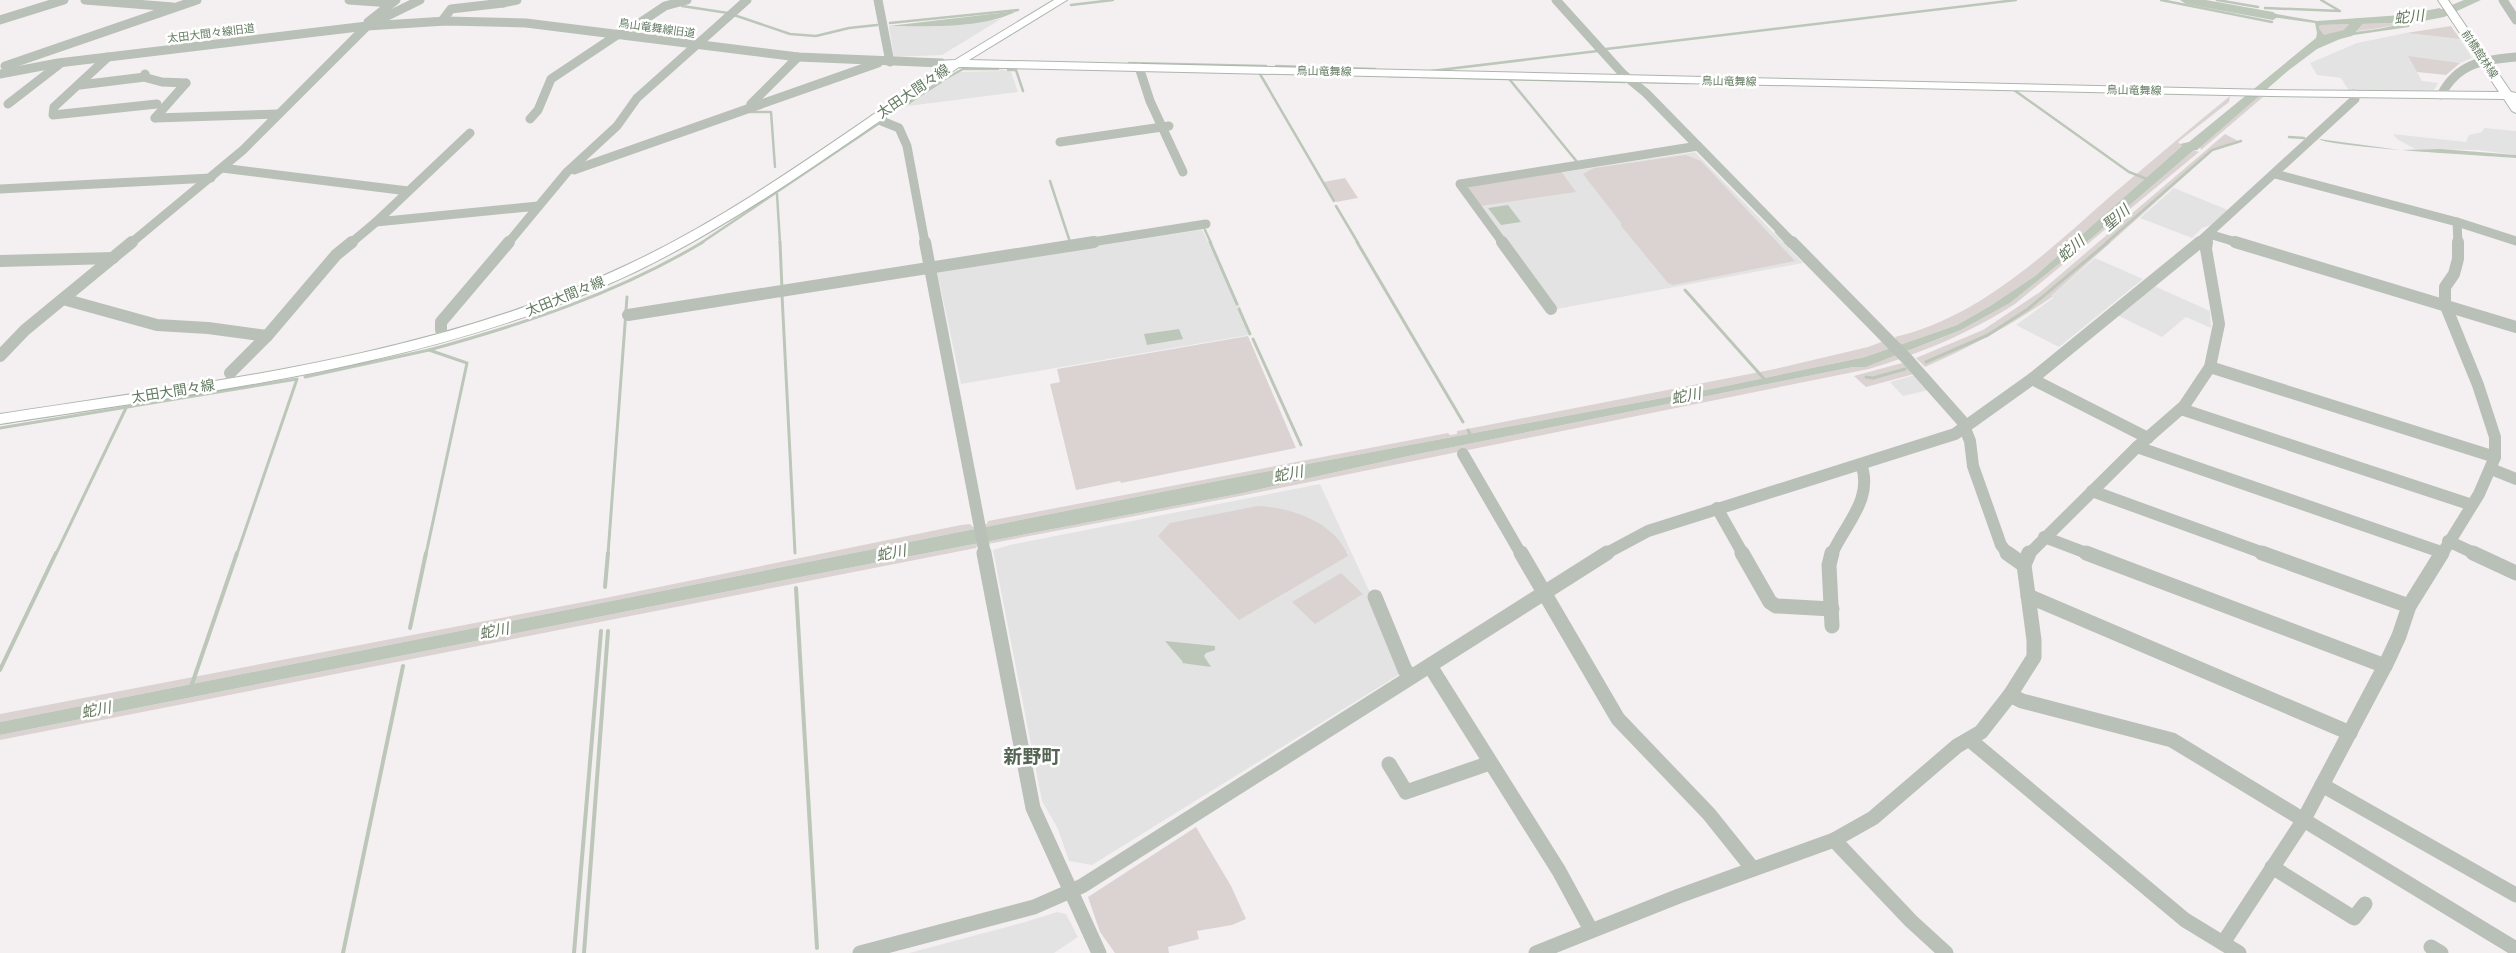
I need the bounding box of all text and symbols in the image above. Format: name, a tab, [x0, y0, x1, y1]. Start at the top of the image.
water label: 蛇川	[2393, 6, 2427, 27]
street label: 鳥山竜舞線旧道	[618, 17, 696, 39]
street label: 太田大間々線旧道	[167, 22, 255, 44]
street label: 前橋館林線	[2460, 28, 2500, 80]
street label: 太田大間々線	[874, 61, 952, 121]
street label: 鳥山竜舞線	[1296, 65, 1352, 77]
street label: 鳥山竜舞線	[1701, 75, 1757, 87]
street label: 鳥山竜舞線	[2106, 84, 2162, 96]
water label: 聖川	[2099, 200, 2134, 234]
water label: 蛇川	[2054, 231, 2089, 265]
street label: 太田大間々線	[523, 273, 607, 319]
street label: 太田大間々線	[130, 377, 216, 405]
water label: 蛇川	[1670, 384, 1704, 407]
water label: 蛇川	[1272, 462, 1306, 485]
water label: 蛇川	[875, 541, 909, 564]
water label: 蛇川	[478, 619, 512, 642]
water label: 蛇川	[80, 698, 114, 721]
district label: 新野町	[1003, 746, 1061, 767]

